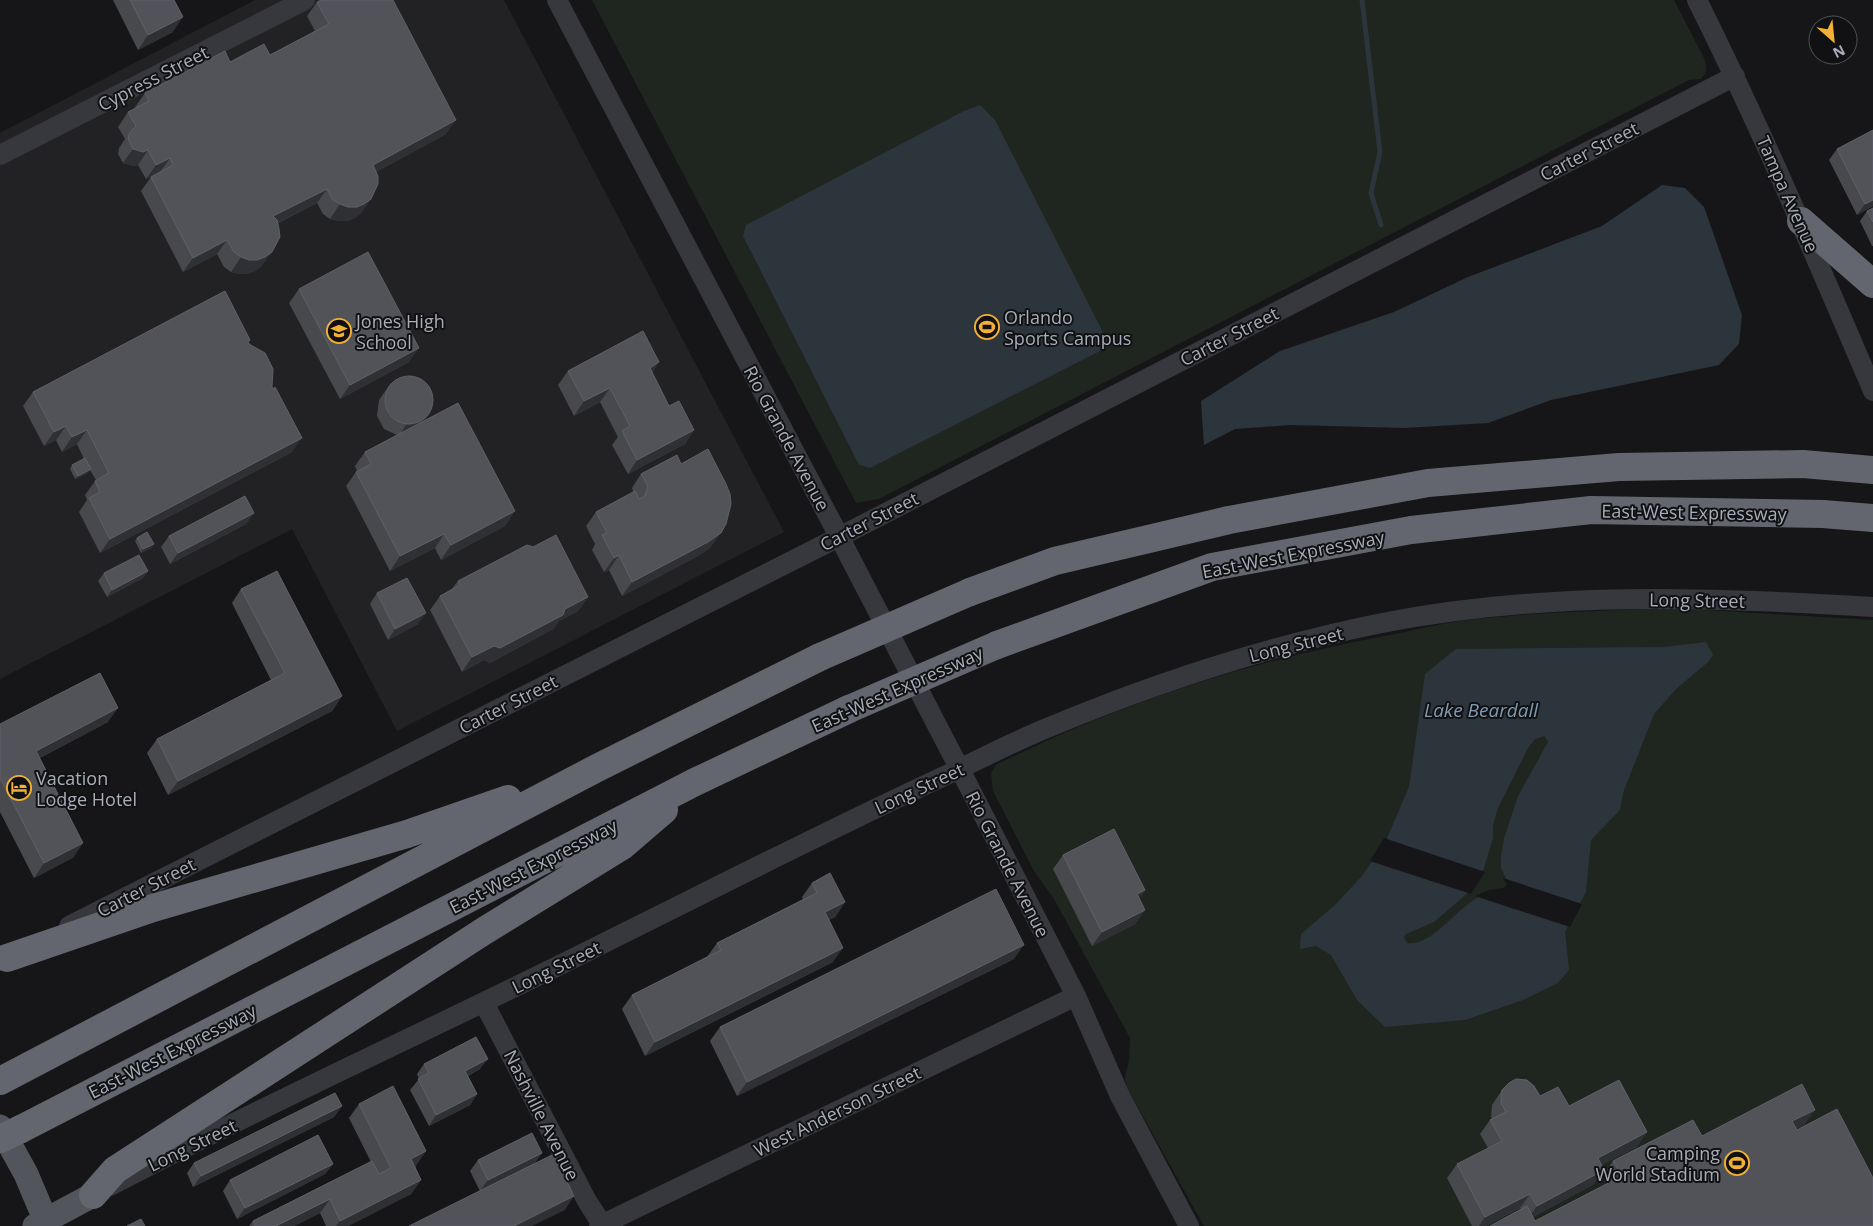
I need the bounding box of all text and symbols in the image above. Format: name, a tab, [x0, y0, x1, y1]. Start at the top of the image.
north arrow	[1808, 15, 1858, 65]
street label: Cypress Street	[94, 40, 212, 116]
text: N	[1830, 41, 1849, 63]
street label: Carter Street	[1536, 116, 1642, 186]
street label: Tampa Avenue	[1752, 132, 1824, 256]
street label: Carter Street	[1176, 301, 1282, 371]
place label: Orlando Sports Campus	[1004, 305, 1131, 350]
place label: Jones High School	[354, 309, 445, 354]
sports icon: Orlando Sports Campus	[974, 314, 1000, 340]
school or university icon: Jones High School	[326, 318, 352, 344]
street label: Rio Grande Avenue	[739, 361, 835, 515]
street label: Carter Street	[816, 486, 922, 556]
street label: East-West Expressway	[1601, 498, 1788, 526]
street label: East-West Expressway	[1200, 524, 1387, 583]
street label: Long Street	[1649, 587, 1745, 613]
street label: Long Street	[1247, 621, 1345, 667]
street label: East-West Expressway	[808, 640, 987, 738]
street label: Carter Street	[455, 669, 561, 739]
water label: Lake Beardall	[1424, 697, 1539, 723]
street label: Long Street	[870, 757, 968, 819]
place label: Vacation Lodge Hotel	[36, 766, 137, 811]
hotel icon: Vacation Lodge Hotel	[6, 775, 32, 801]
street label: Rio Grande Avenue	[961, 787, 1055, 941]
street label: East-West Expressway	[445, 813, 622, 919]
street label: Carter Street	[93, 852, 199, 922]
street label: Long Street	[508, 935, 604, 999]
street label: East-West Expressway	[84, 998, 261, 1104]
street label: Nashville Avenue	[499, 1046, 585, 1184]
street label: West Anderson Street	[750, 1060, 924, 1162]
street label: Long Street	[144, 1113, 240, 1177]
place label: Camping World Stadium	[1595, 1141, 1720, 1186]
sports icon: Camping World Stadium	[1724, 1150, 1750, 1176]

